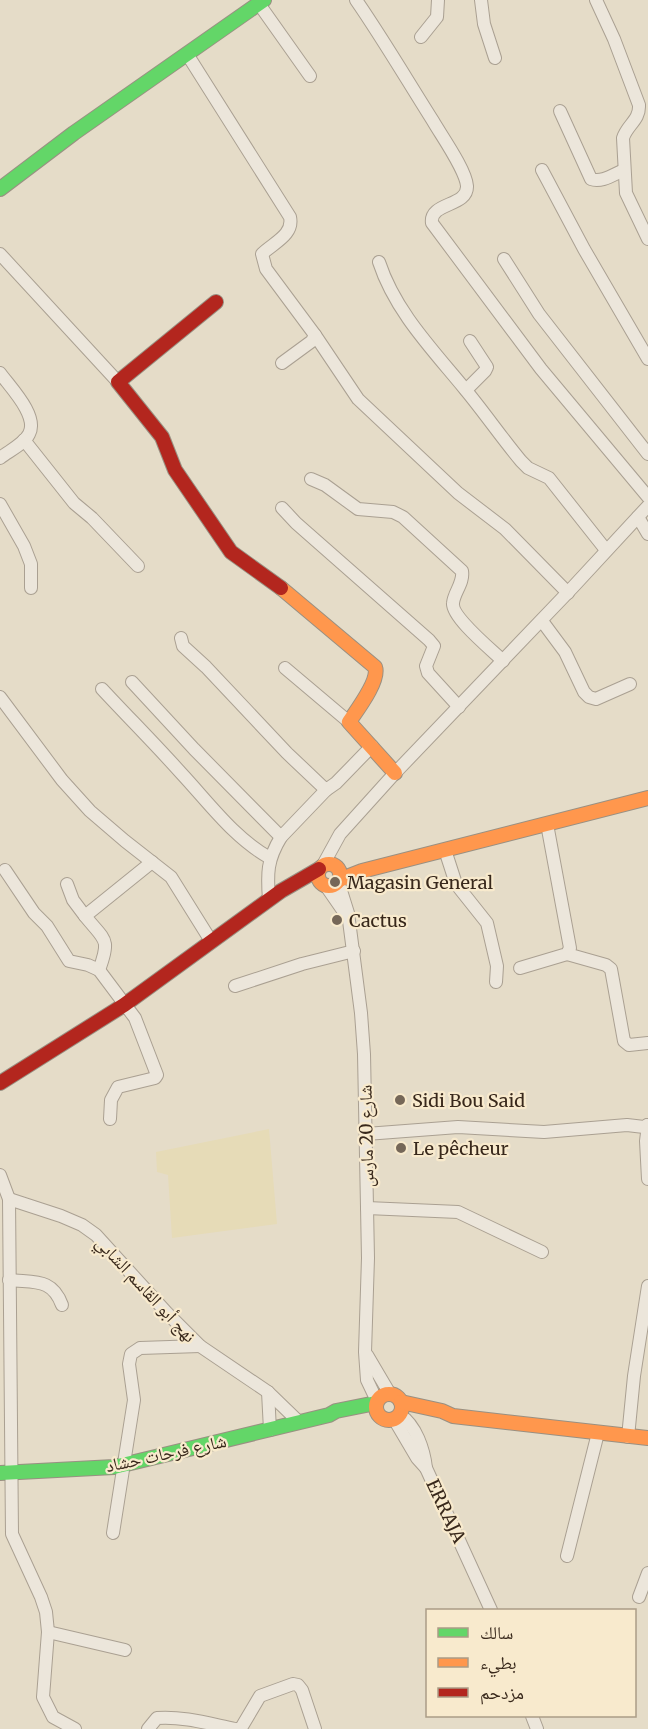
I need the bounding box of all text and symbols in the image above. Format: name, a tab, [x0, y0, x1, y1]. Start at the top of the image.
place label: Magasin General	[347, 871, 494, 894]
marker: Magasin General	[328, 875, 342, 889]
place label: Cactus	[349, 909, 407, 932]
marker: Cactus	[330, 913, 344, 927]
street label: شارع 20 مارس	[354, 1084, 378, 1188]
place label: Sidi Bou Said	[412, 1089, 525, 1112]
marker: Sidi Bou Said	[393, 1093, 407, 1107]
place label: Le pêcheur	[413, 1137, 509, 1160]
marker: Le pêcheur	[394, 1141, 408, 1155]
street label: نهج أبو القاسم الشابي	[88, 1231, 201, 1349]
street label: شارع فرحات حشاد	[104, 1429, 228, 1477]
street label: ERRAJA	[421, 1475, 471, 1547]
legend	[426, 1609, 636, 1717]
text: سالك	[480, 1621, 513, 1644]
text: بطيء	[480, 1651, 517, 1678]
text: مزدحم	[480, 1681, 524, 1705]

